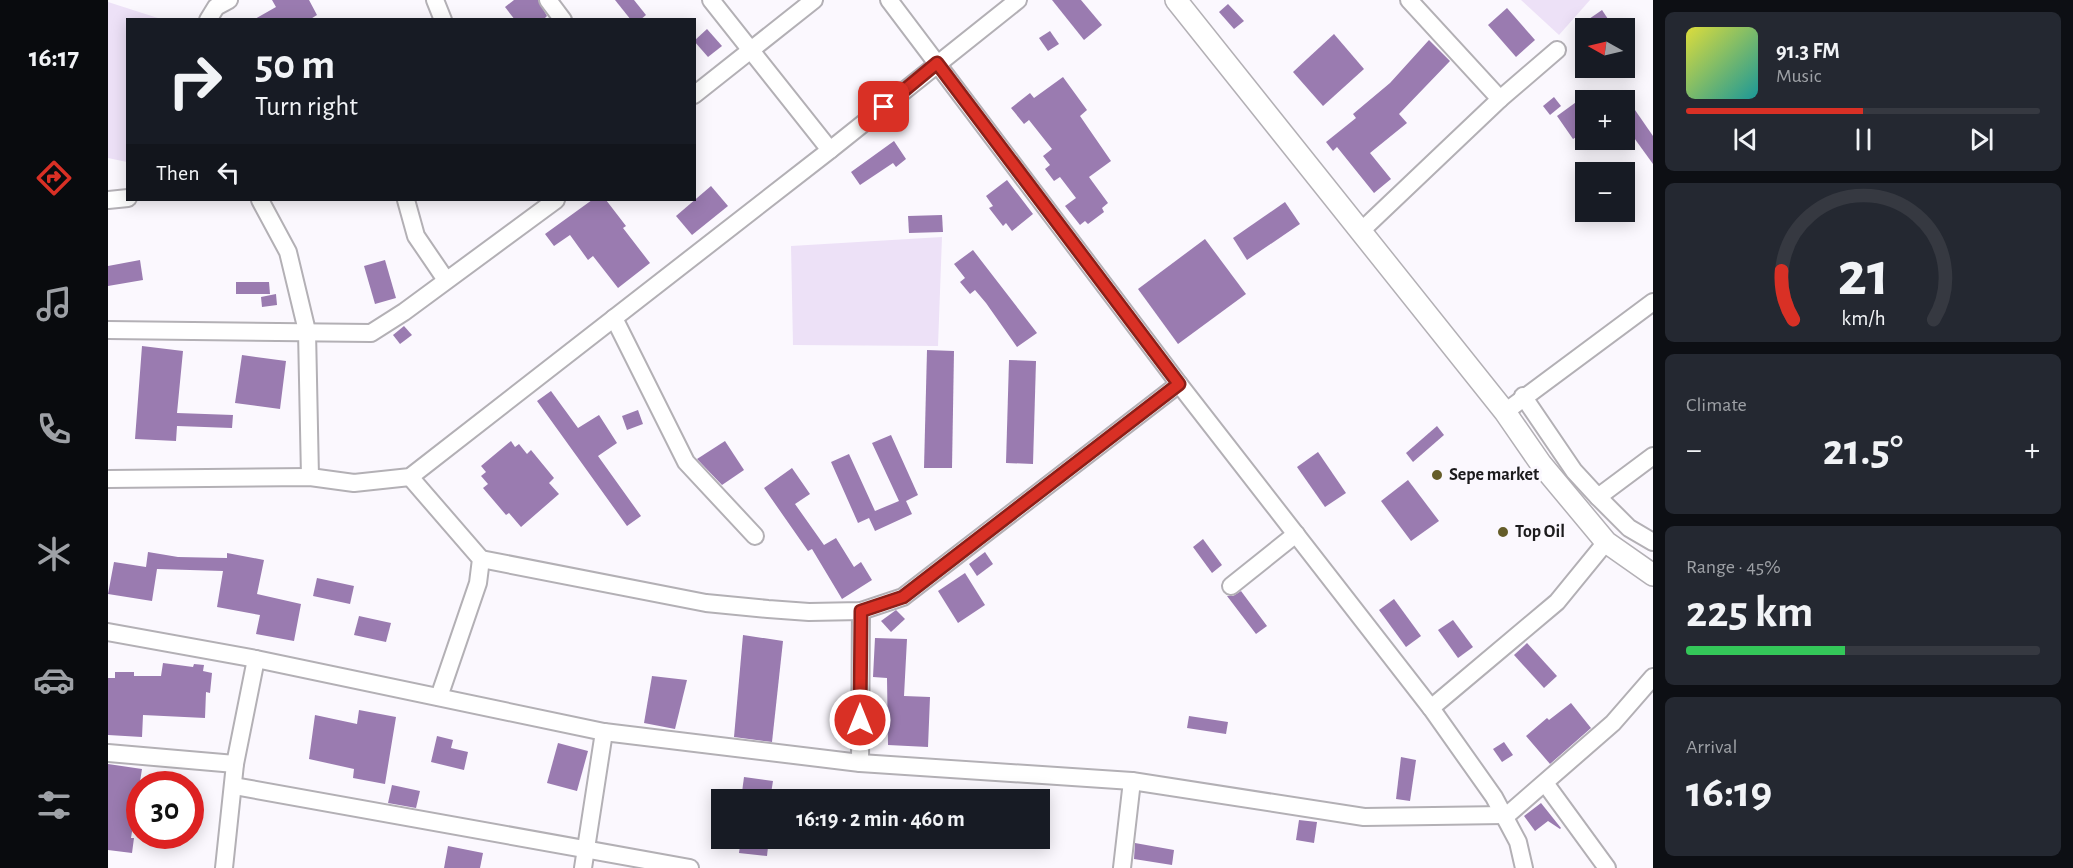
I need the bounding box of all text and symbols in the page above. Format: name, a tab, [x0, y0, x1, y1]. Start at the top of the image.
north arrow	[1575, 18, 1635, 78]
map controls	[1575, 18, 1635, 222]
text: 91.3 FM	[1776, 40, 1840, 62]
icon: right	[156, 42, 234, 120]
text: 16:17	[29, 44, 79, 71]
text: 50 m	[255, 44, 335, 86]
text: Music	[1776, 66, 1822, 86]
pin	[858, 81, 909, 132]
icon: arrive	[867, 90, 900, 123]
button: +	[1575, 90, 1635, 150]
text: Turn right	[255, 93, 358, 120]
icon: previous	[1729, 123, 1762, 156]
icon: pause	[1847, 123, 1880, 156]
icon: next	[1965, 123, 1998, 156]
icon: left	[212, 156, 245, 189]
icon: directions	[33, 157, 75, 199]
text: Then	[156, 162, 200, 184]
button: −	[1575, 162, 1635, 222]
text: 21	[1837, 244, 1889, 306]
icon: music	[33, 283, 75, 325]
text: km/h	[1841, 308, 1885, 329]
text: Climate	[1686, 395, 1747, 415]
icon: phone	[33, 408, 75, 450]
text: 21.5°	[1823, 428, 1903, 473]
text: −	[1686, 434, 1702, 467]
text: +	[2024, 434, 2040, 467]
place label: Sepe market	[1449, 466, 1539, 484]
marker: Sepe market	[1430, 468, 1444, 482]
place label: Top Oil	[1515, 523, 1565, 541]
marker: Top Oil	[1496, 525, 1510, 539]
icon: climate	[33, 533, 75, 575]
text: Range · 45%	[1686, 557, 1781, 577]
text: 225 km	[1686, 590, 1813, 635]
icon: car	[33, 659, 75, 701]
position arrow	[828, 688, 892, 752]
text: Arrival	[1686, 737, 1737, 757]
text: 16:19	[1686, 770, 1772, 815]
speed limit sign: 30	[126, 771, 204, 849]
icon: filters	[33, 784, 75, 826]
text: 16:19 · 2 min · 460 m	[796, 808, 965, 830]

